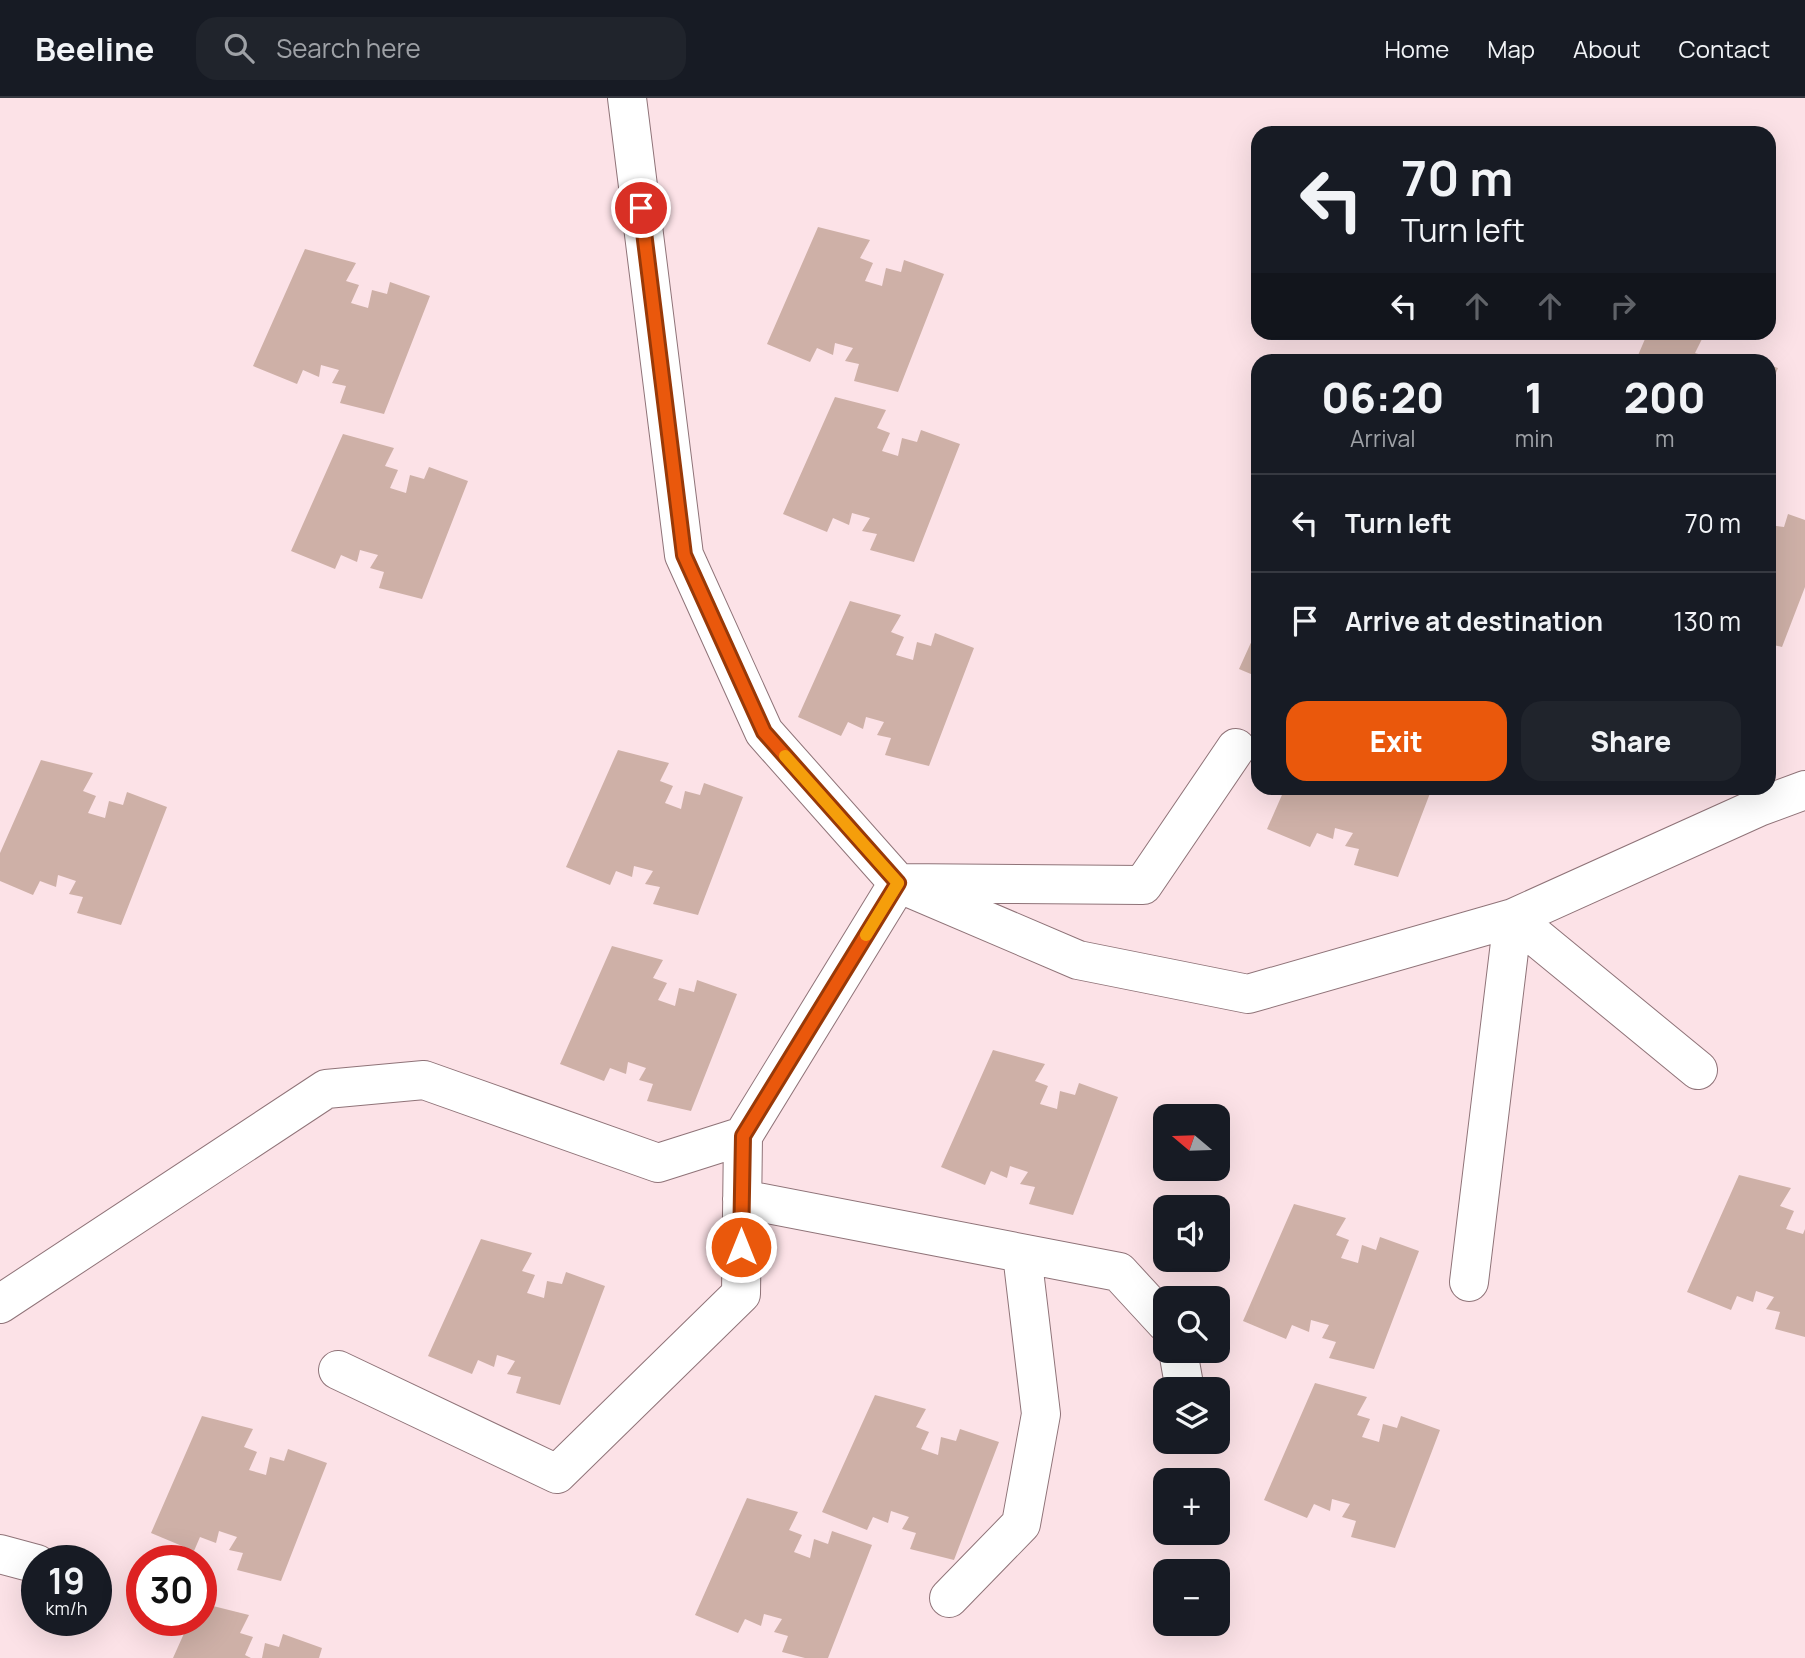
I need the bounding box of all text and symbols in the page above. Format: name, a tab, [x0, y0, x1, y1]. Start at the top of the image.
search box	[196, 17, 686, 80]
text: Beeline	[35, 26, 154, 71]
icon: search	[220, 29, 258, 67]
text: Search here	[276, 30, 421, 66]
text: Home	[1384, 32, 1449, 65]
text: Map	[1487, 32, 1535, 65]
text: About	[1573, 32, 1641, 65]
text: Contact	[1679, 32, 1770, 65]
text: 70 m	[1401, 144, 1513, 211]
icon: left	[1286, 154, 1377, 245]
pin	[611, 178, 671, 238]
icon: arrive	[622, 189, 660, 227]
text: Turn left	[1401, 208, 1525, 252]
icon: left	[1385, 287, 1423, 325]
icon: ahead	[1458, 287, 1496, 325]
icon: ahead	[1531, 287, 1569, 325]
icon: right	[1604, 287, 1642, 325]
text: 06:20	[1321, 368, 1444, 426]
text: 1	[1525, 368, 1544, 426]
text: 200	[1624, 368, 1706, 426]
text: Arrival	[1350, 422, 1416, 454]
text: min	[1515, 422, 1553, 454]
text: m	[1655, 422, 1674, 454]
icon: left	[1286, 504, 1324, 542]
text: Turn left	[1345, 505, 1452, 541]
text: 70 m	[1685, 505, 1741, 541]
icon: arrive	[1286, 602, 1324, 640]
text: Arrive at destination	[1345, 603, 1603, 639]
text: 130 m	[1673, 603, 1741, 639]
button: Exit	[1286, 701, 1507, 781]
button: Share	[1521, 701, 1741, 781]
north arrow	[1153, 1104, 1230, 1181]
map controls	[1153, 1104, 1230, 1636]
button: sound	[1153, 1195, 1230, 1272]
position arrow	[704, 1210, 778, 1284]
button: search	[1153, 1286, 1230, 1363]
button: layers	[1153, 1377, 1230, 1454]
button: +	[1153, 1468, 1230, 1545]
speed limit sign: 30	[126, 1545, 217, 1636]
text: 19	[48, 1557, 85, 1605]
button: −	[1153, 1559, 1230, 1636]
text: km/h	[46, 1596, 87, 1620]

